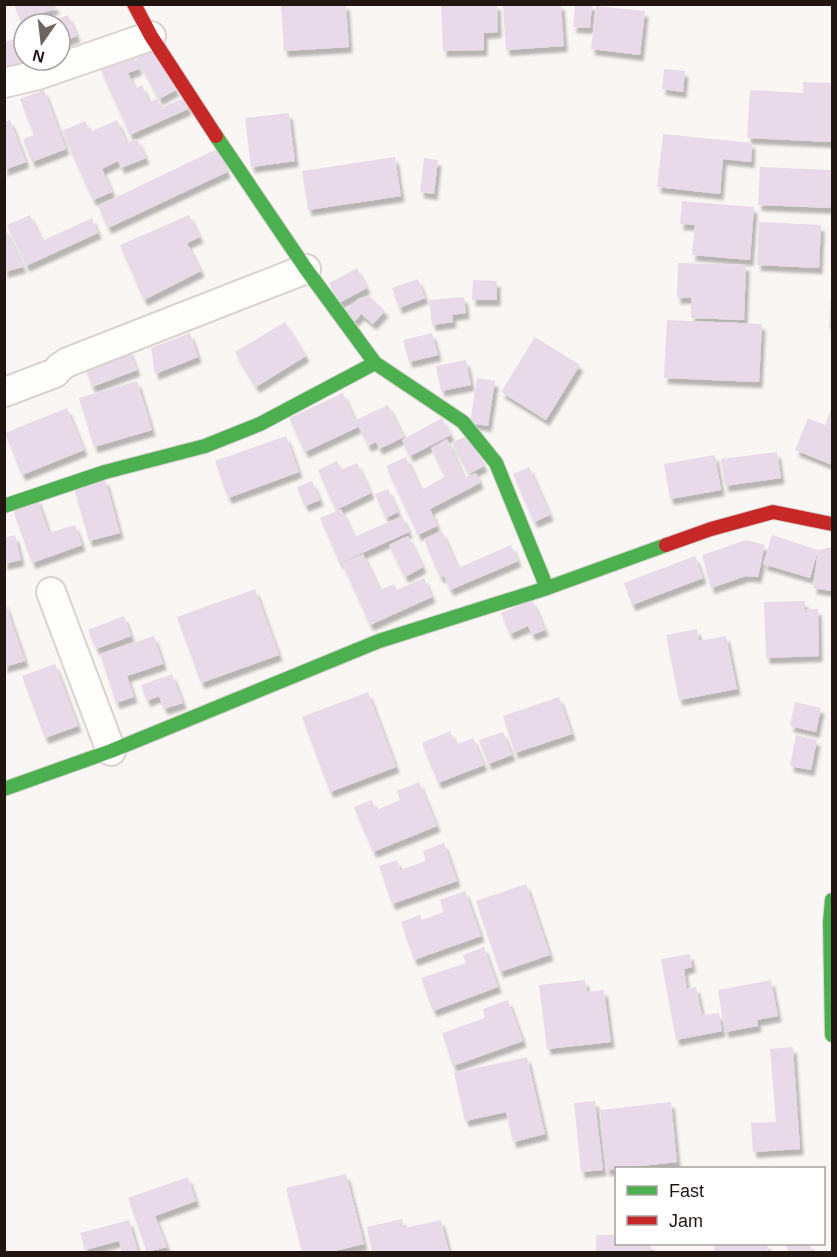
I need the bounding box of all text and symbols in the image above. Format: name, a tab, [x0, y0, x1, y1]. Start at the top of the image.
north arrow	[12, 12, 72, 72]
text: N	[31, 46, 46, 66]
legend	[615, 1167, 825, 1245]
text: Fast	[669, 1181, 704, 1201]
text: Jam	[669, 1211, 703, 1231]

